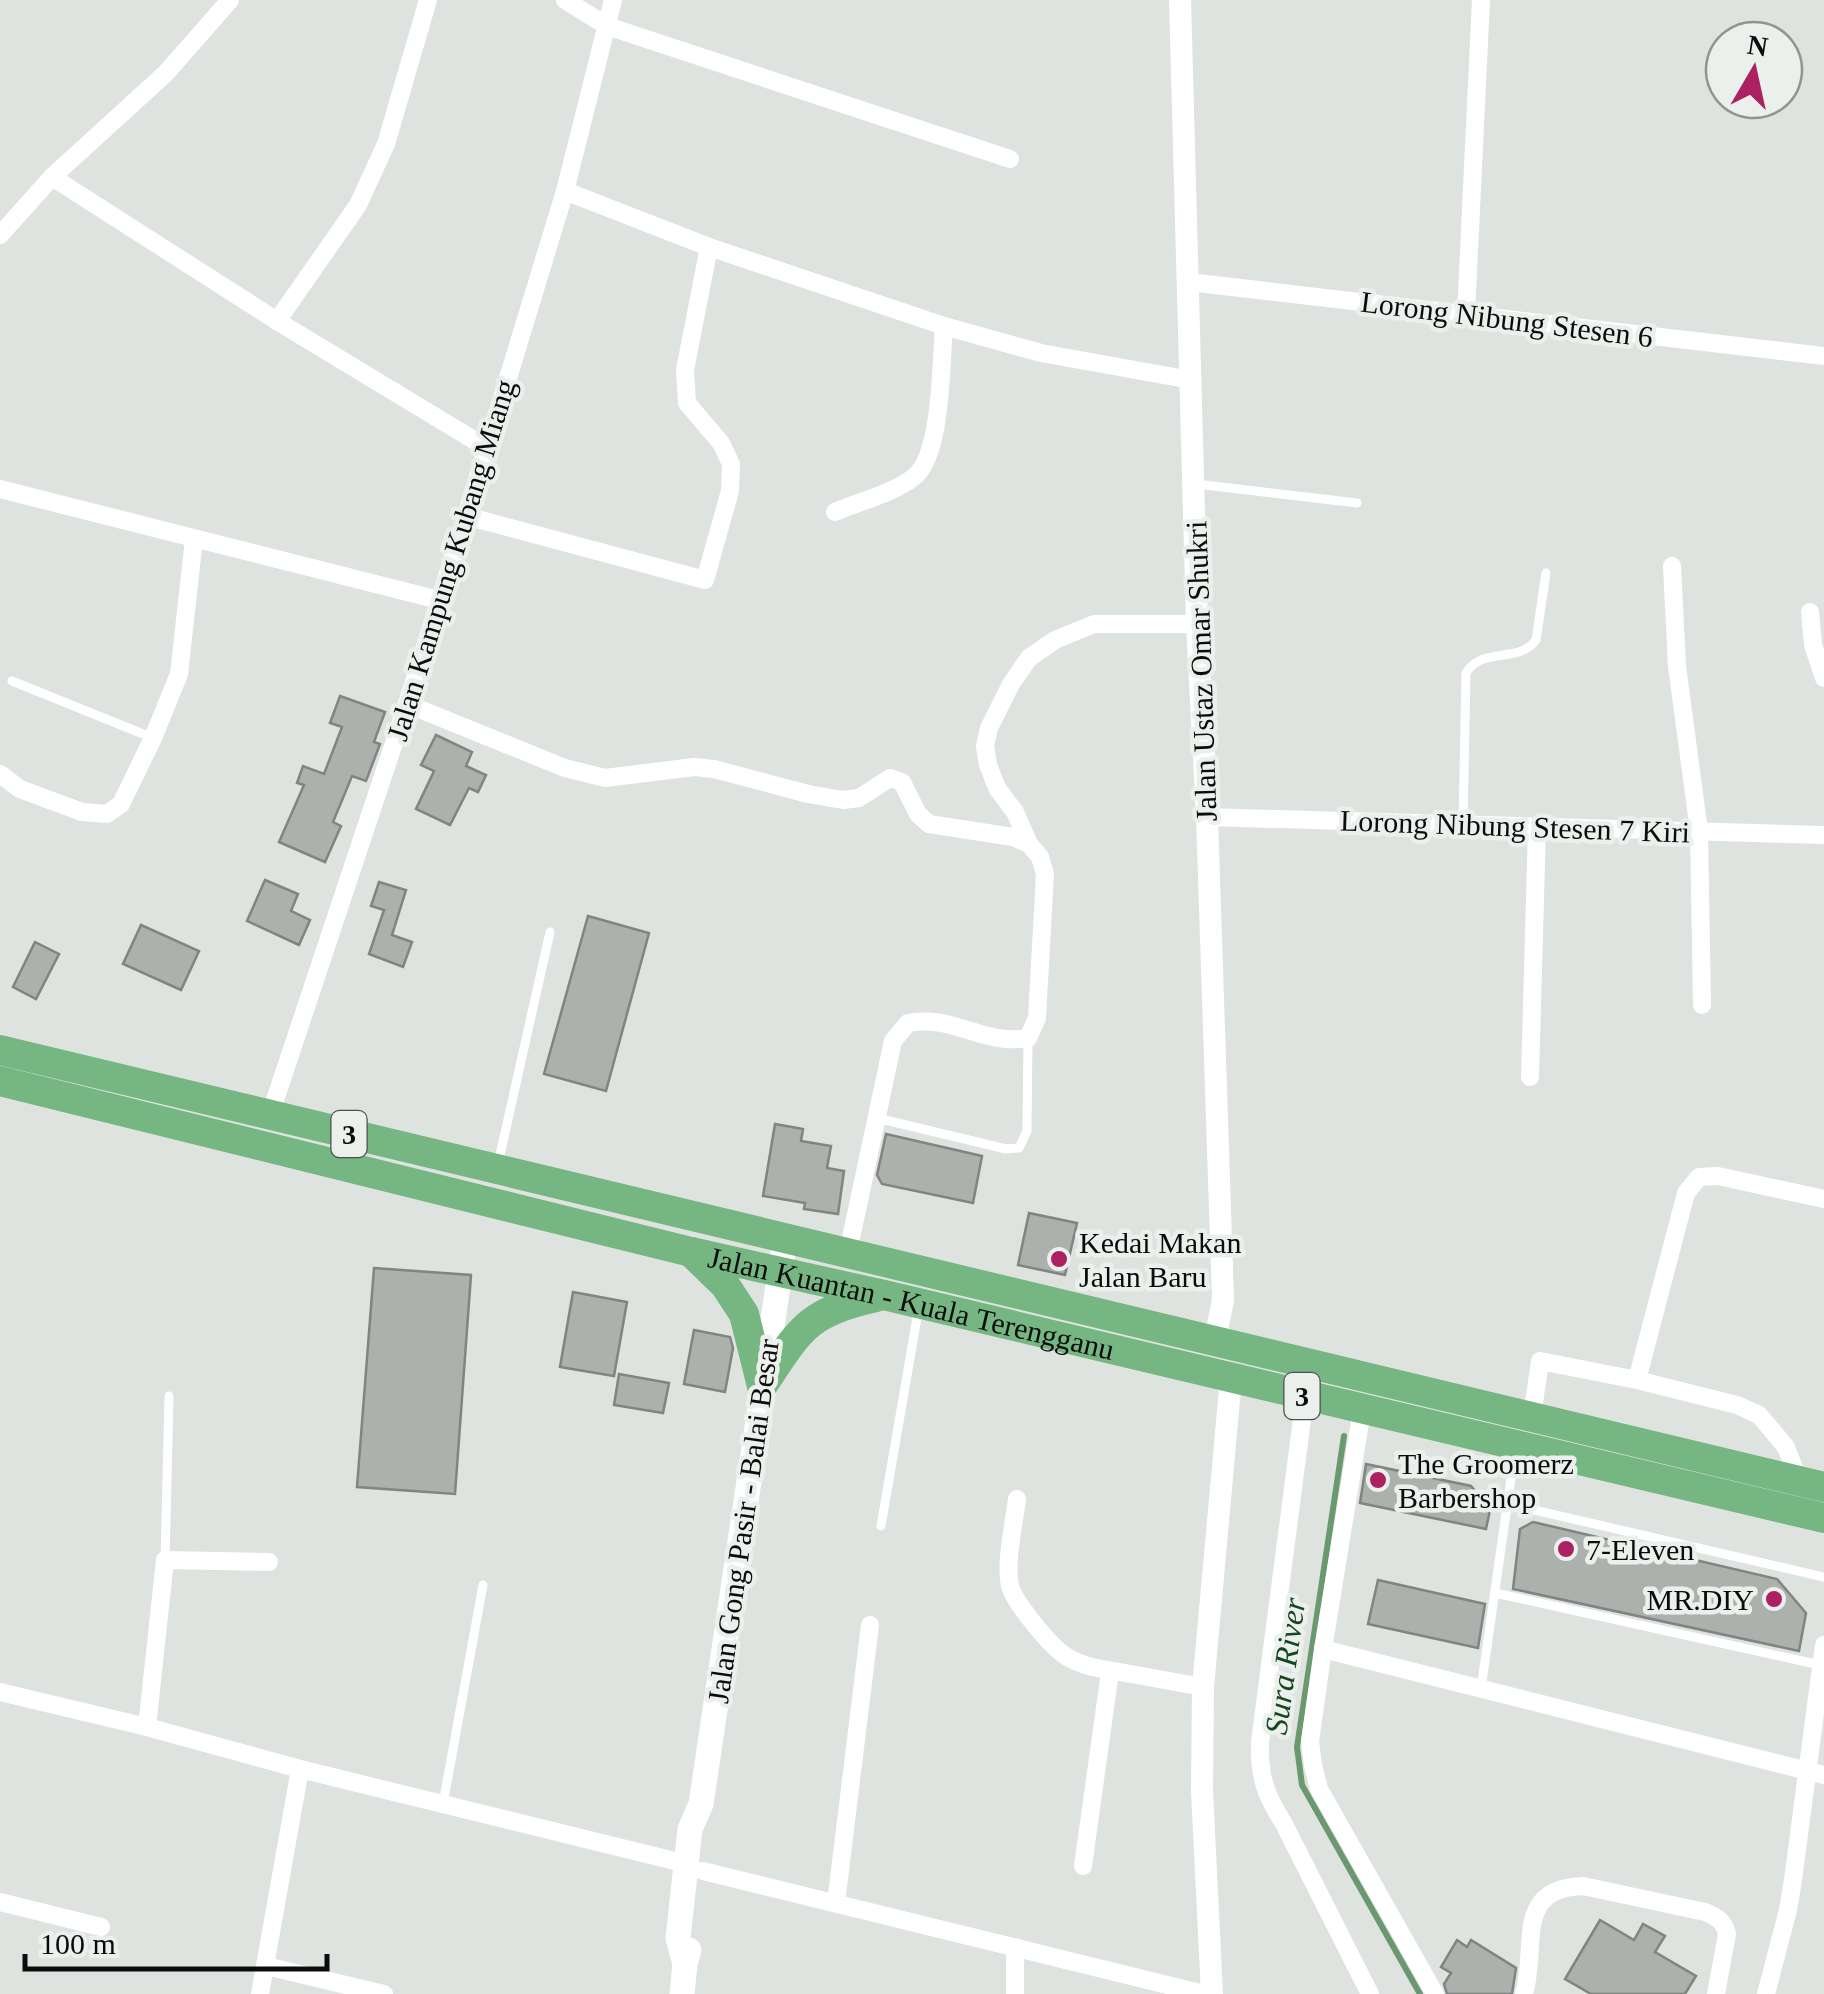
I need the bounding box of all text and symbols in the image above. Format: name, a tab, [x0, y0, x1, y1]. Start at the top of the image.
north arrow	[1704, 20, 1804, 120]
text: N	[1745, 29, 1770, 63]
street label: Lorong Nibung Stesen 6	[1359, 285, 1655, 353]
street label: Jalan Kampung Kubang Miang	[380, 376, 522, 744]
street label: Jalan Ustaz Omar Shukri	[1179, 520, 1223, 822]
street label: Lorong Nibung Stesen 7 Kiri	[1340, 803, 1690, 849]
road number: 3	[332, 1111, 366, 1157]
place label: Kedai Makan Jalan Baru	[1079, 1226, 1241, 1293]
street label: Jalan Kuantan - Kuala Terengganu	[705, 1240, 1118, 1366]
marker: Kedai Makan Jalan Baru	[1048, 1248, 1070, 1270]
street label: Jalan Gong Pasir - Balai Besar	[701, 1337, 785, 1705]
road number: 3	[1284, 1373, 1320, 1419]
place label: The Groomerz Barbershop	[1398, 1447, 1574, 1514]
marker: The Groomerz Barbershop	[1367, 1469, 1389, 1491]
place label: 7-Eleven	[1586, 1533, 1694, 1566]
marker: 7-Eleven	[1555, 1538, 1577, 1560]
place label: MR.DIY	[1646, 1583, 1754, 1616]
marker: MR.DIY	[1763, 1588, 1785, 1610]
water label: Sura River	[1258, 1595, 1312, 1737]
scale bar	[25, 1909, 328, 1971]
text: 100 m	[40, 1927, 116, 1960]

